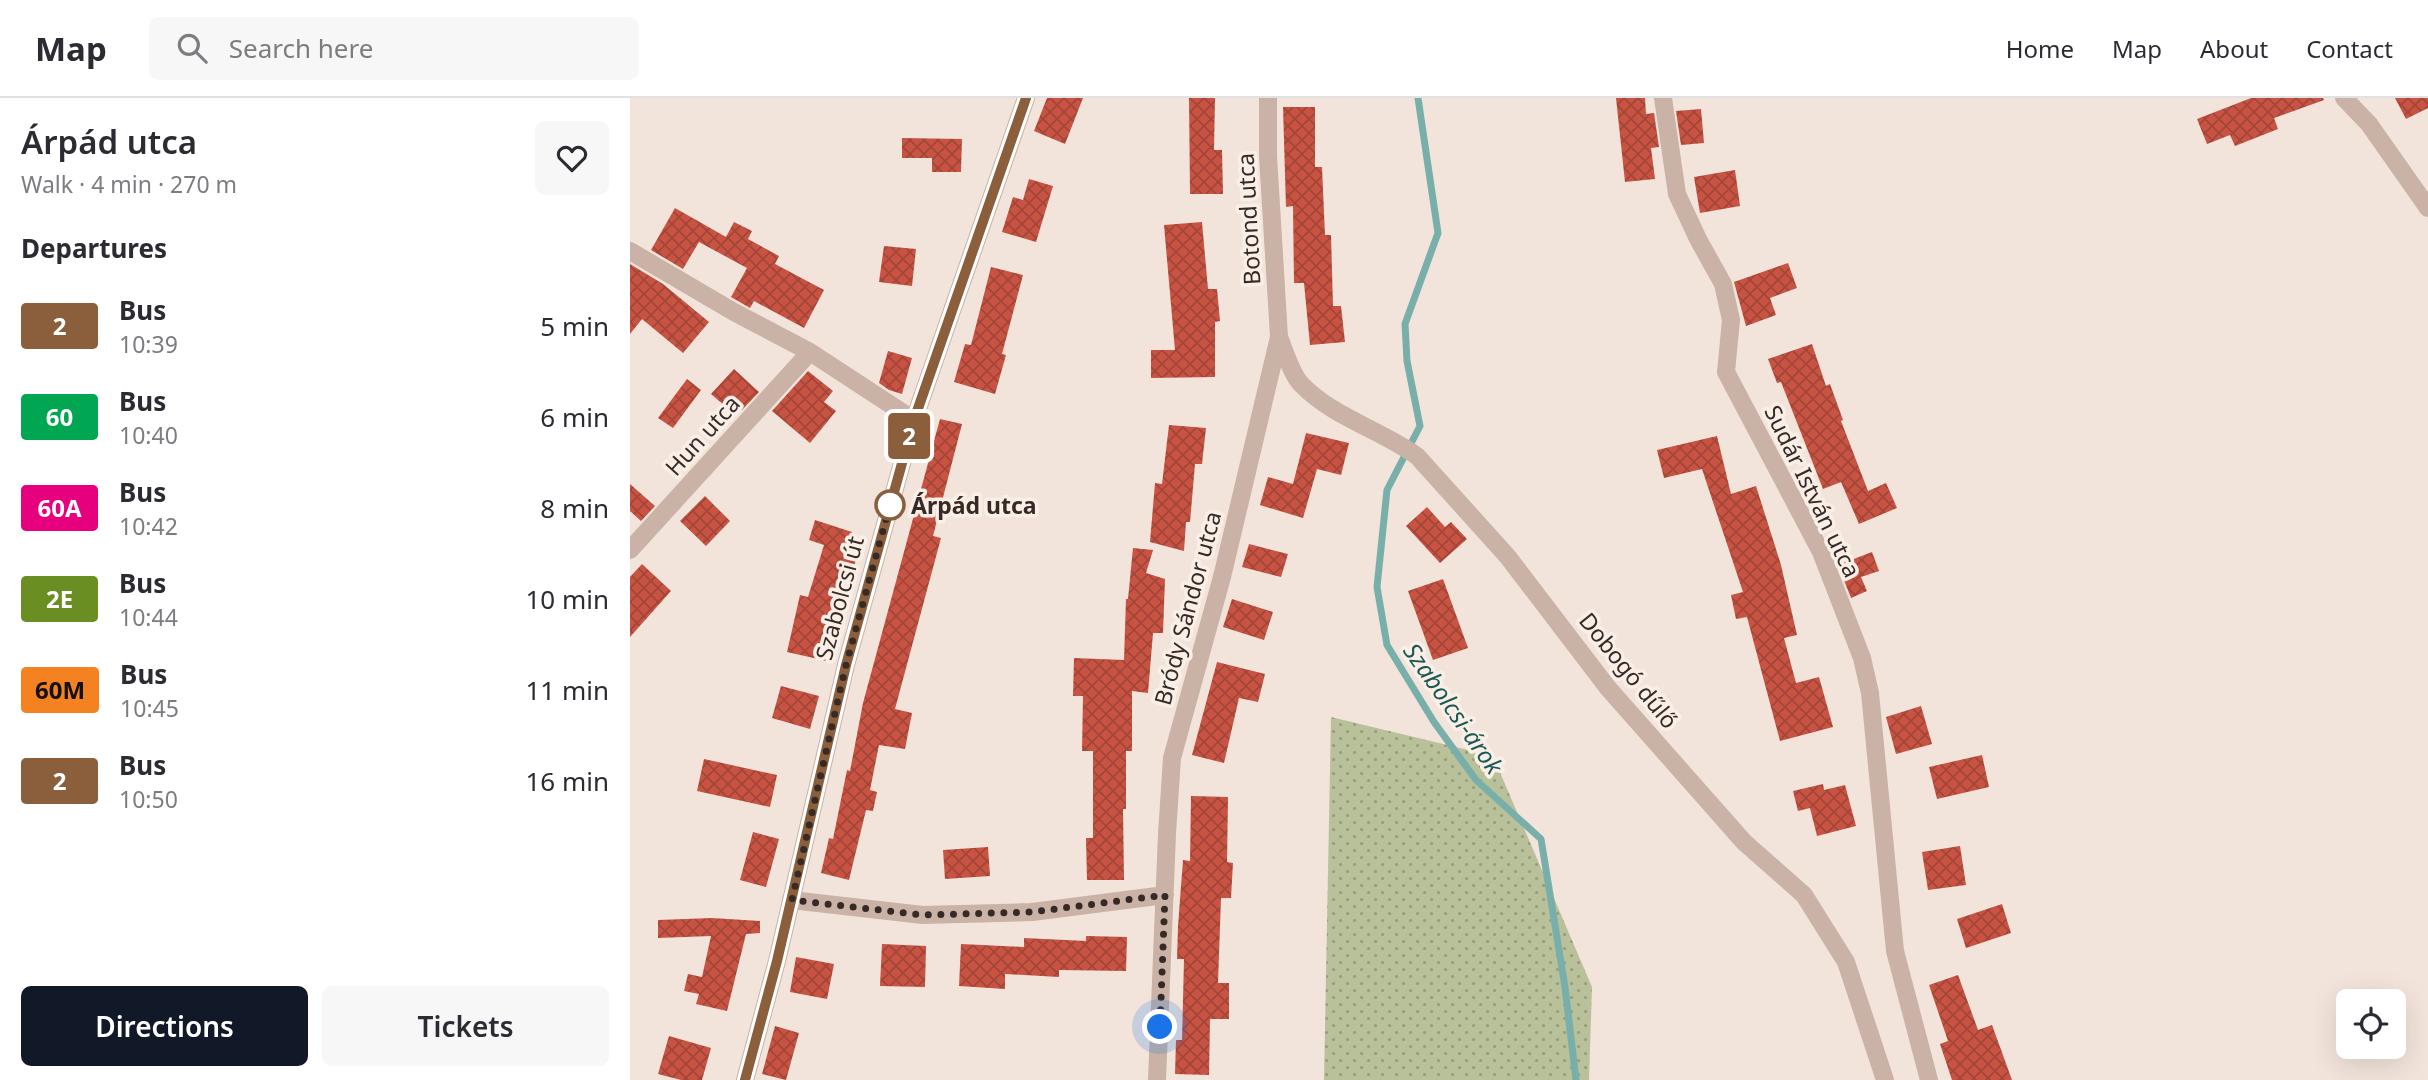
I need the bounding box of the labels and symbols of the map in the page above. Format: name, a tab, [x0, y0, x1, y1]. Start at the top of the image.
street label: Botond utca	[1229, 152, 1267, 286]
street label: Hun utca	[657, 388, 747, 482]
street label: Sudár István utca	[1757, 400, 1869, 582]
line badge: 2	[886, 413, 932, 459]
place label: Árpád utca	[911, 489, 1037, 521]
marker: Árpád utca	[875, 490, 905, 520]
street label: Bródy Sándor utca	[1146, 508, 1228, 708]
street label: Szabolcsi út	[807, 533, 871, 663]
street label: Dobogó dűlő	[1572, 605, 1686, 735]
water label: Szabolcsi-árok	[1397, 636, 1512, 781]
your location	[1142, 1009, 1177, 1044]

